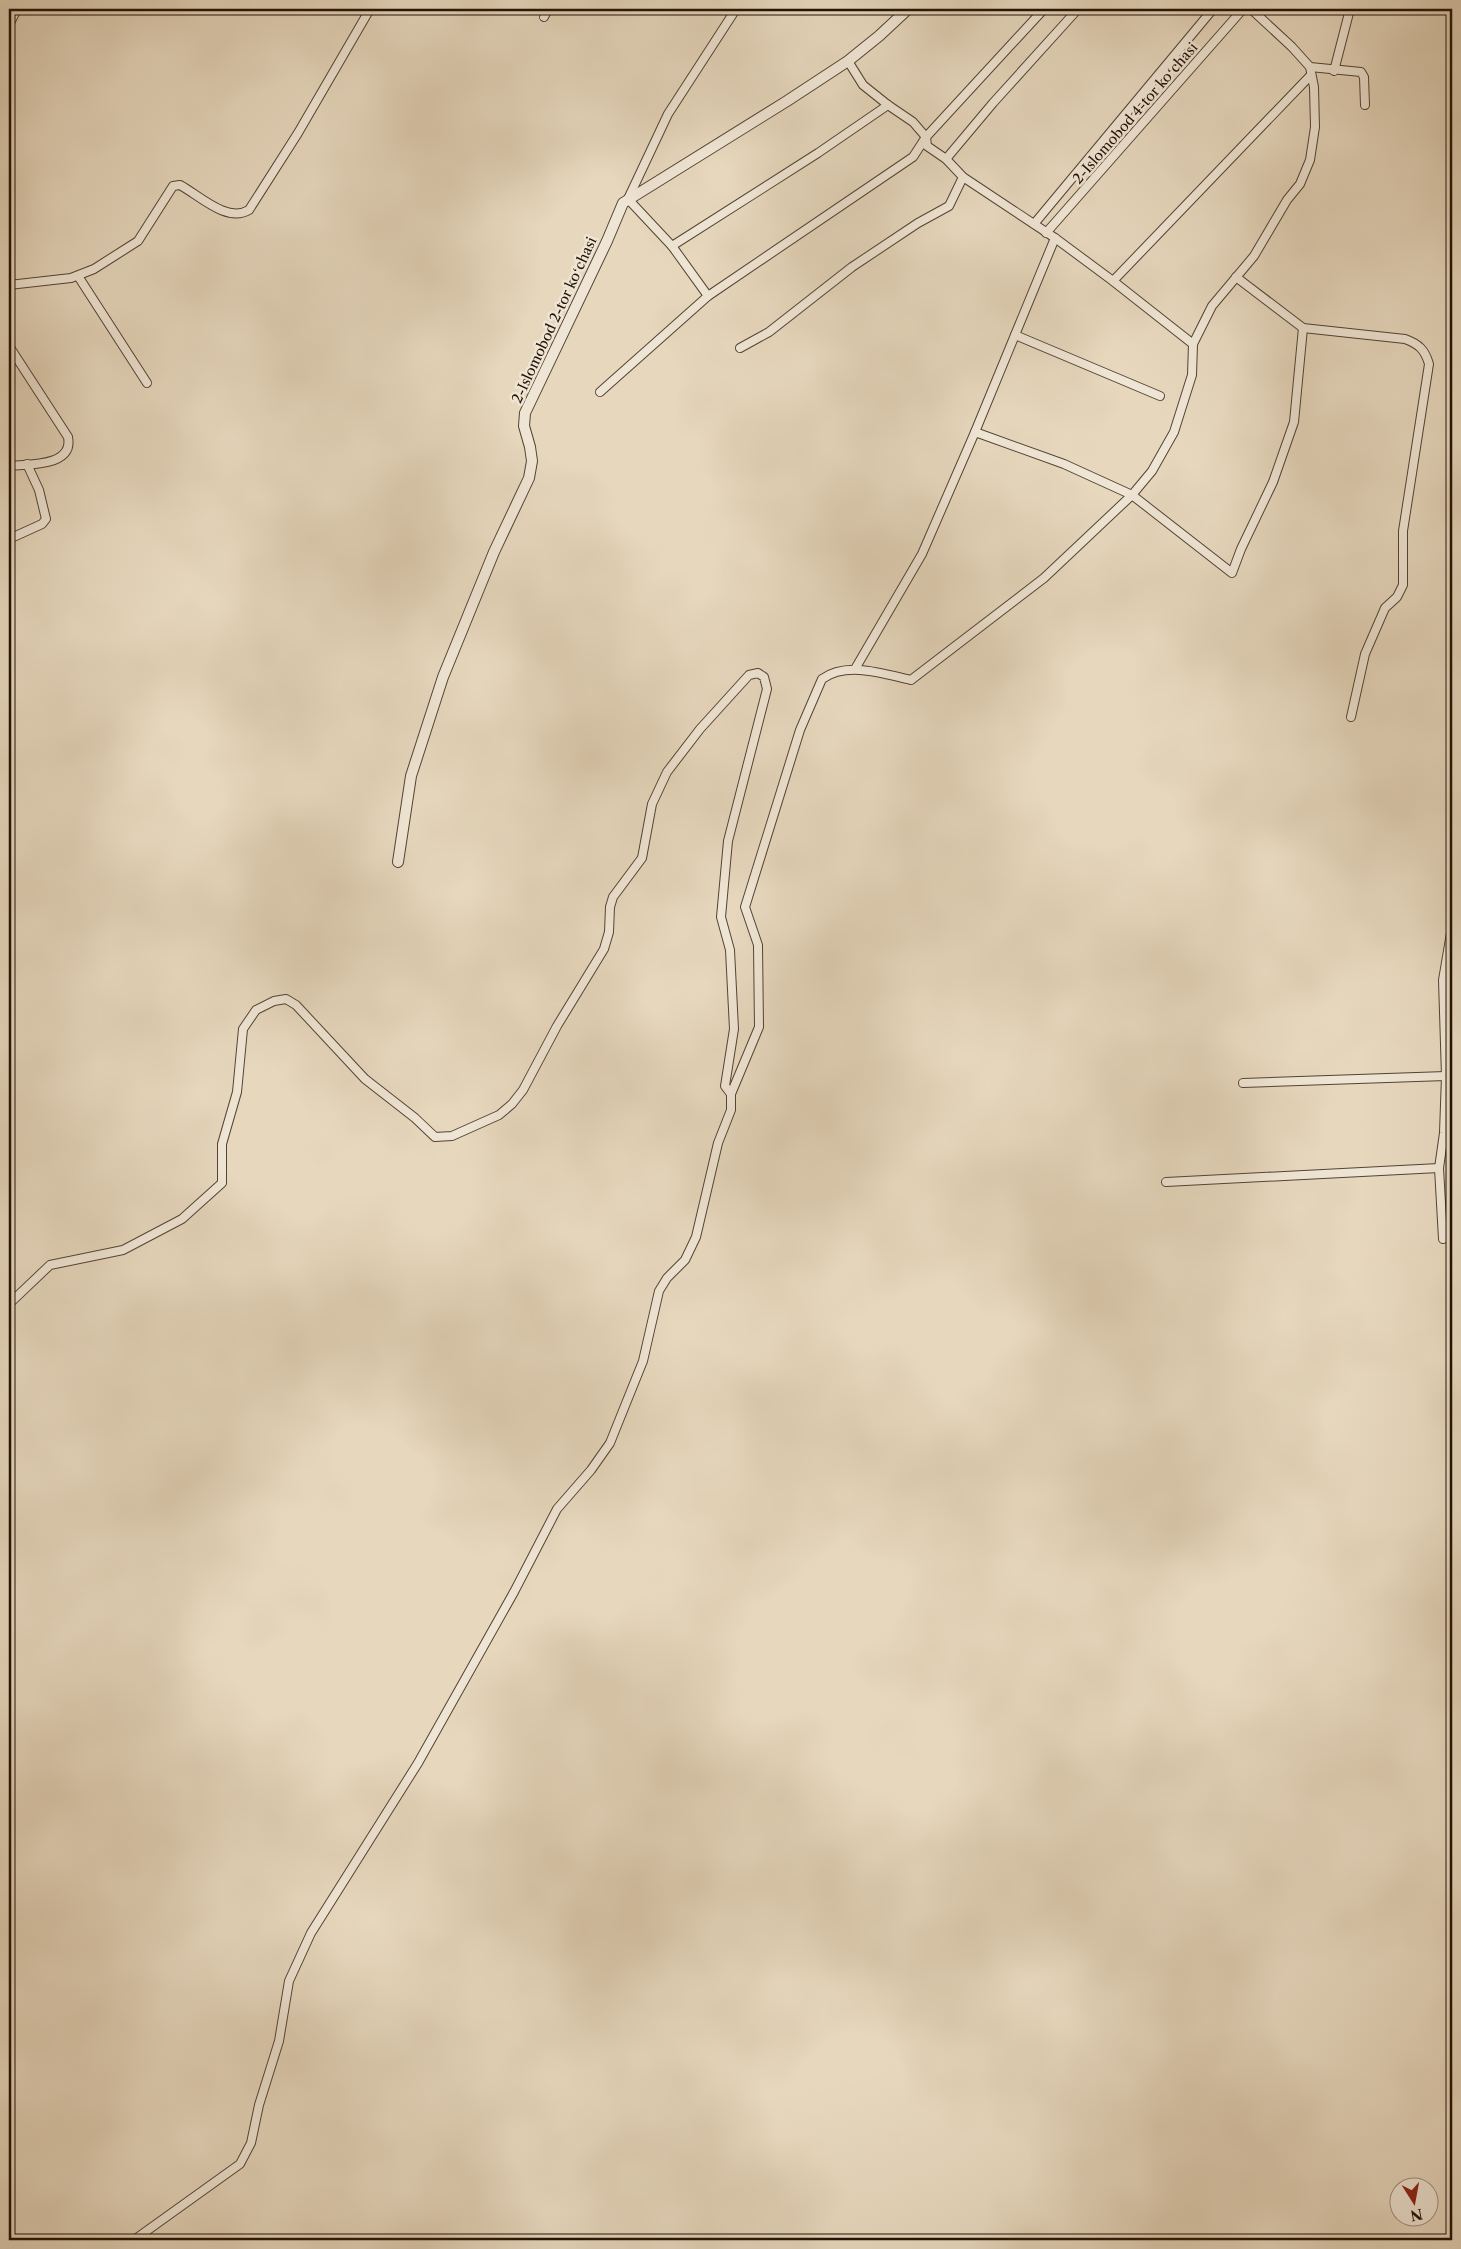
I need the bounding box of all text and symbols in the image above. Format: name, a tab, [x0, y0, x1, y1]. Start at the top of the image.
street label: 2-Islomobod 4-tor koʻchasi	[1069, 39, 1201, 187]
street label: 2-Islomobod 2-tor koʻchasi	[508, 234, 600, 406]
north arrow	[1388, 2176, 1438, 2226]
text: N	[1409, 2205, 1424, 2225]

